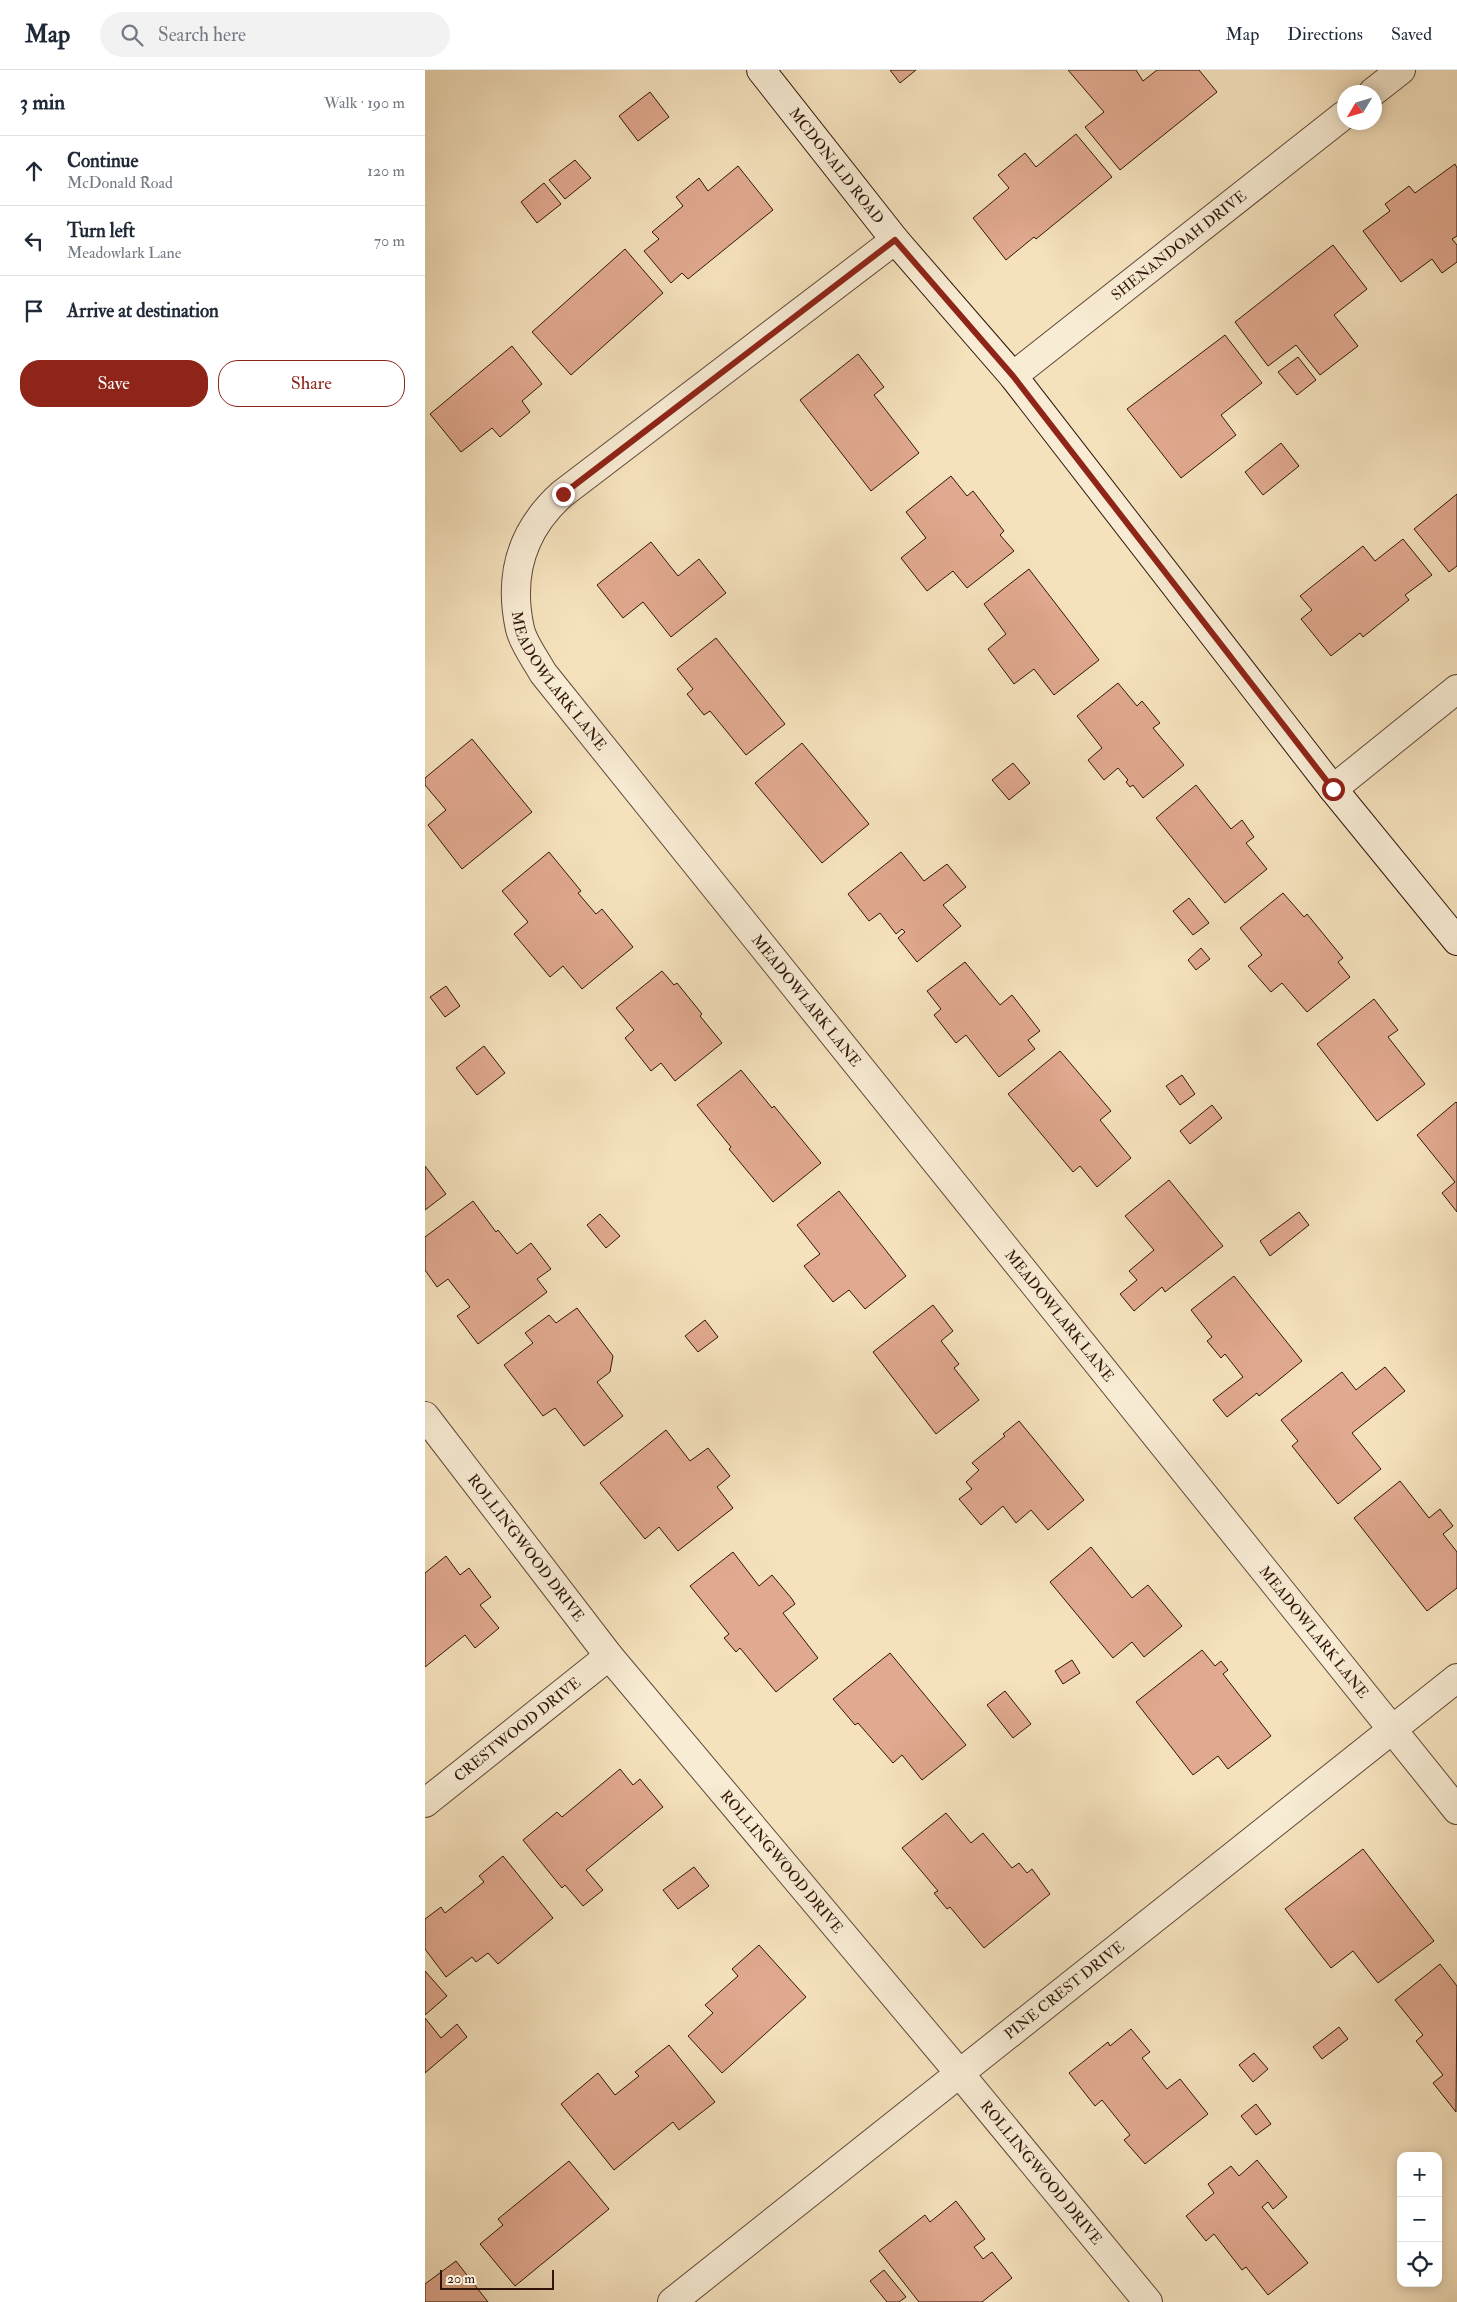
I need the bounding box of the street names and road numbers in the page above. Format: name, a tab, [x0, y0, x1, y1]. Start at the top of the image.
street label: MCDONALD ROAD	[784, 104, 888, 228]
street label: SHENANDOAH DRIVE	[1108, 186, 1251, 305]
street label: MEADOWLARK LANE	[507, 610, 611, 755]
street label: MEADOWLARK LANE	[747, 931, 865, 1071]
street label: MEADOWLARK LANE	[1000, 1246, 1118, 1386]
street label: ROLLINGWOOD DRIVE	[463, 1470, 588, 1626]
street label: MEADOWLARK LANE	[1255, 1562, 1372, 1702]
street label: CRESTWOOD DRIVE	[450, 1673, 585, 1786]
street label: ROLLINGWOOD DRIVE	[716, 1787, 847, 1938]
street label: PINE CREST DRIVE	[1001, 1937, 1128, 2044]
street label: ROLLINGWOOD DRIVE	[976, 2097, 1106, 2249]

